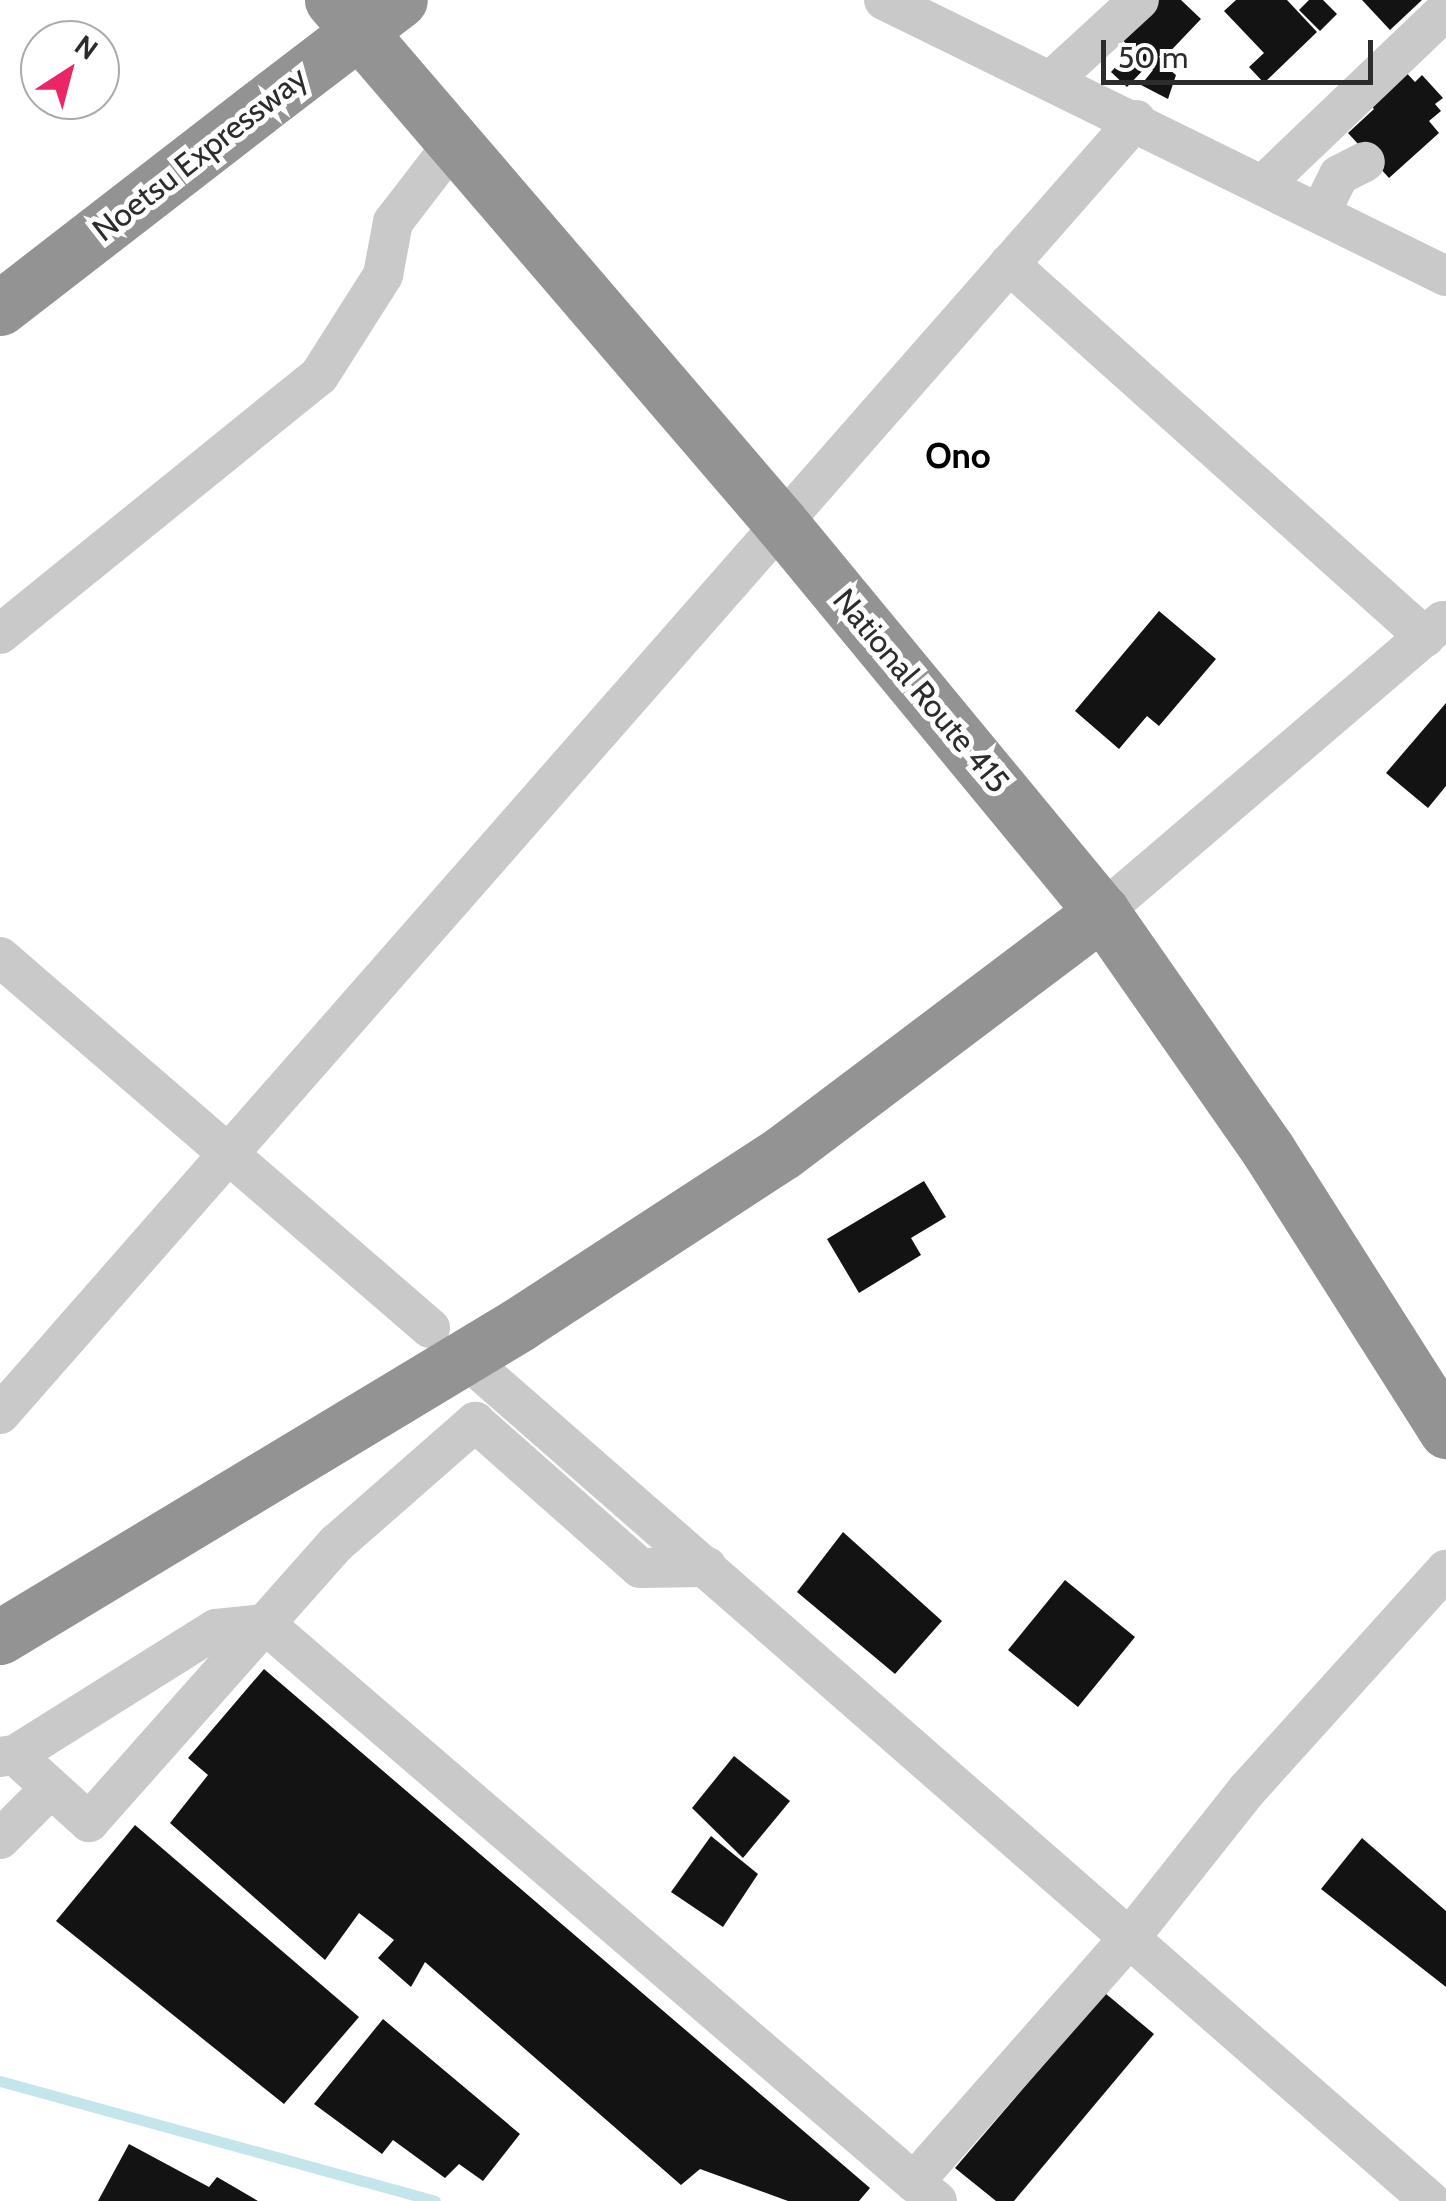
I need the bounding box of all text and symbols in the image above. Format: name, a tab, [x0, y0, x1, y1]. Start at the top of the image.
north arrow	[20, 20, 120, 120]
scale bar	[1106, 20, 1378, 82]
text: N	[68, 28, 104, 67]
text: 50 m	[1118, 39, 1188, 76]
street label: Noetsu Expressway	[85, 58, 315, 250]
district label: Ono	[925, 435, 991, 477]
street label: National Route 415	[825, 581, 1017, 801]

